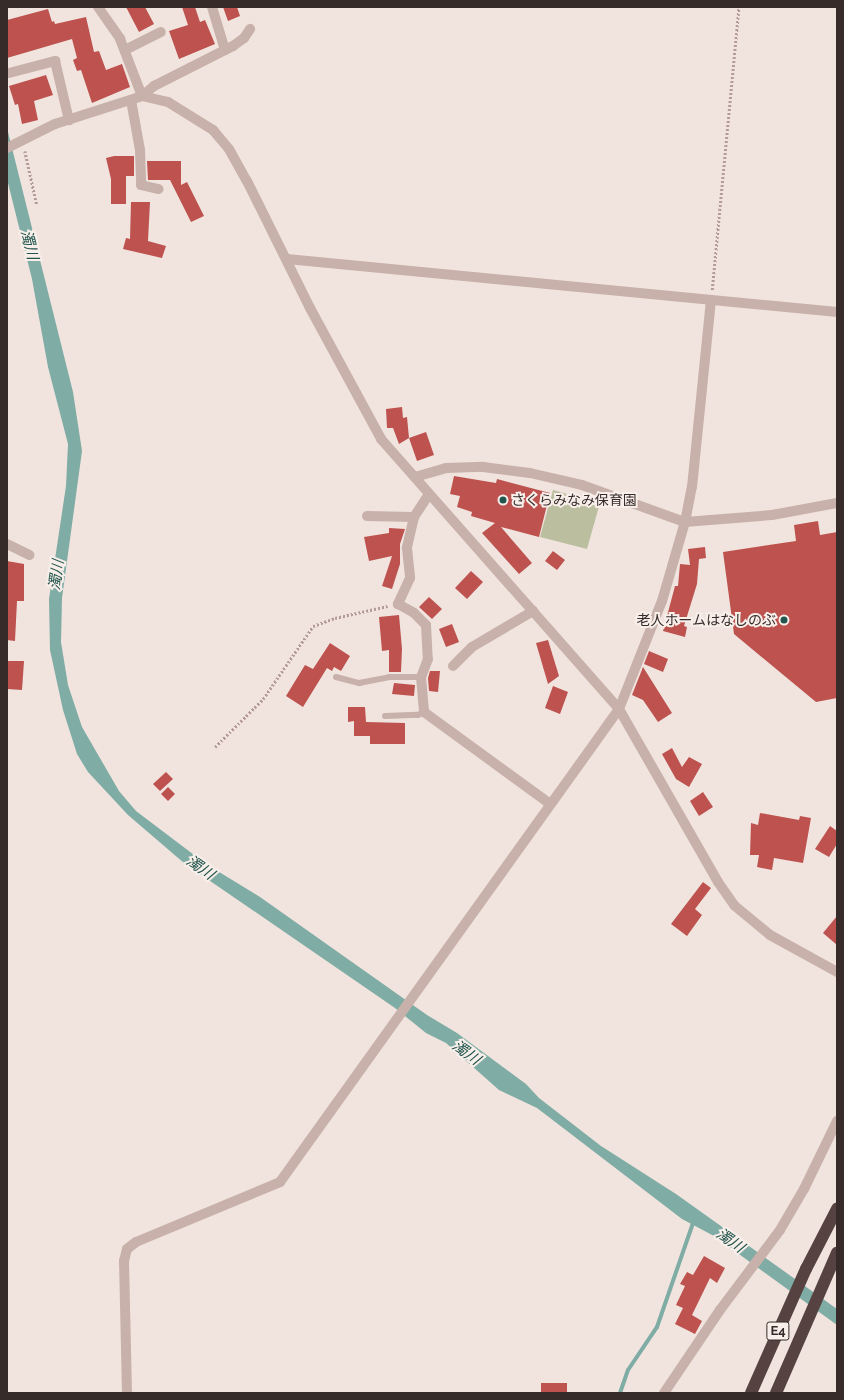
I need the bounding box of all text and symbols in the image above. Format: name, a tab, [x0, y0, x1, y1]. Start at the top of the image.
water label: 濁川	[17, 228, 41, 262]
place label: さくらみなみ保育園	[511, 492, 637, 508]
marker: さくらみなみ保育園	[498, 495, 508, 505]
water label: 濁川	[46, 559, 68, 591]
place label: 老人ホームはなしのぶ	[636, 612, 776, 628]
marker: 老人ホームはなしのぶ	[779, 615, 789, 625]
water label: 濁川	[183, 852, 217, 884]
water label: 濁川	[449, 1037, 483, 1069]
water label: 濁川	[713, 1225, 747, 1257]
road number: E4	[766, 1320, 790, 1342]

